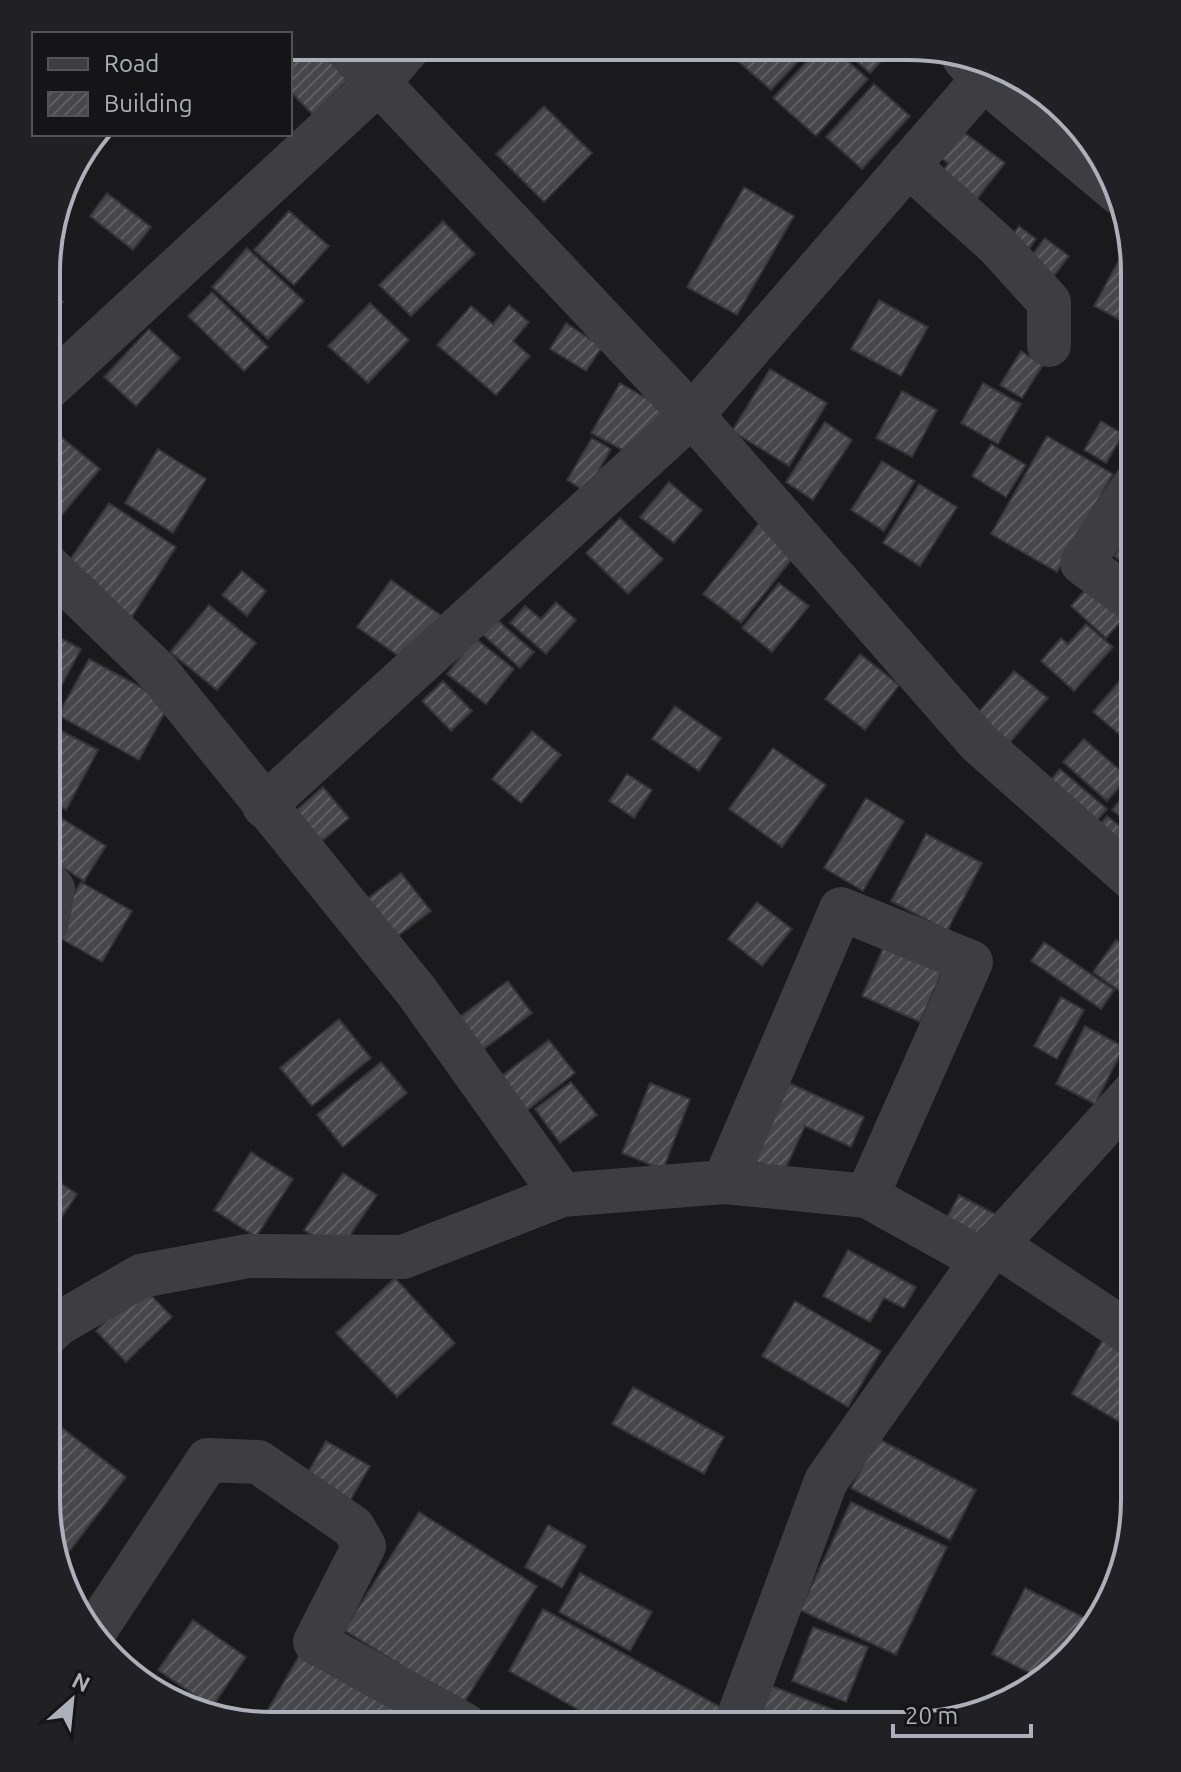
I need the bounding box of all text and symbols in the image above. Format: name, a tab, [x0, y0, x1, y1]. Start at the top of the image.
legend	[32, 32, 292, 136]
text: Road	[104, 50, 159, 77]
text: Building	[104, 90, 192, 117]
north arrow	[32, 1660, 112, 1740]
text: N	[68, 1667, 94, 1697]
scale bar	[893, 1688, 1031, 1738]
text: 20 m	[905, 1702, 958, 1729]

